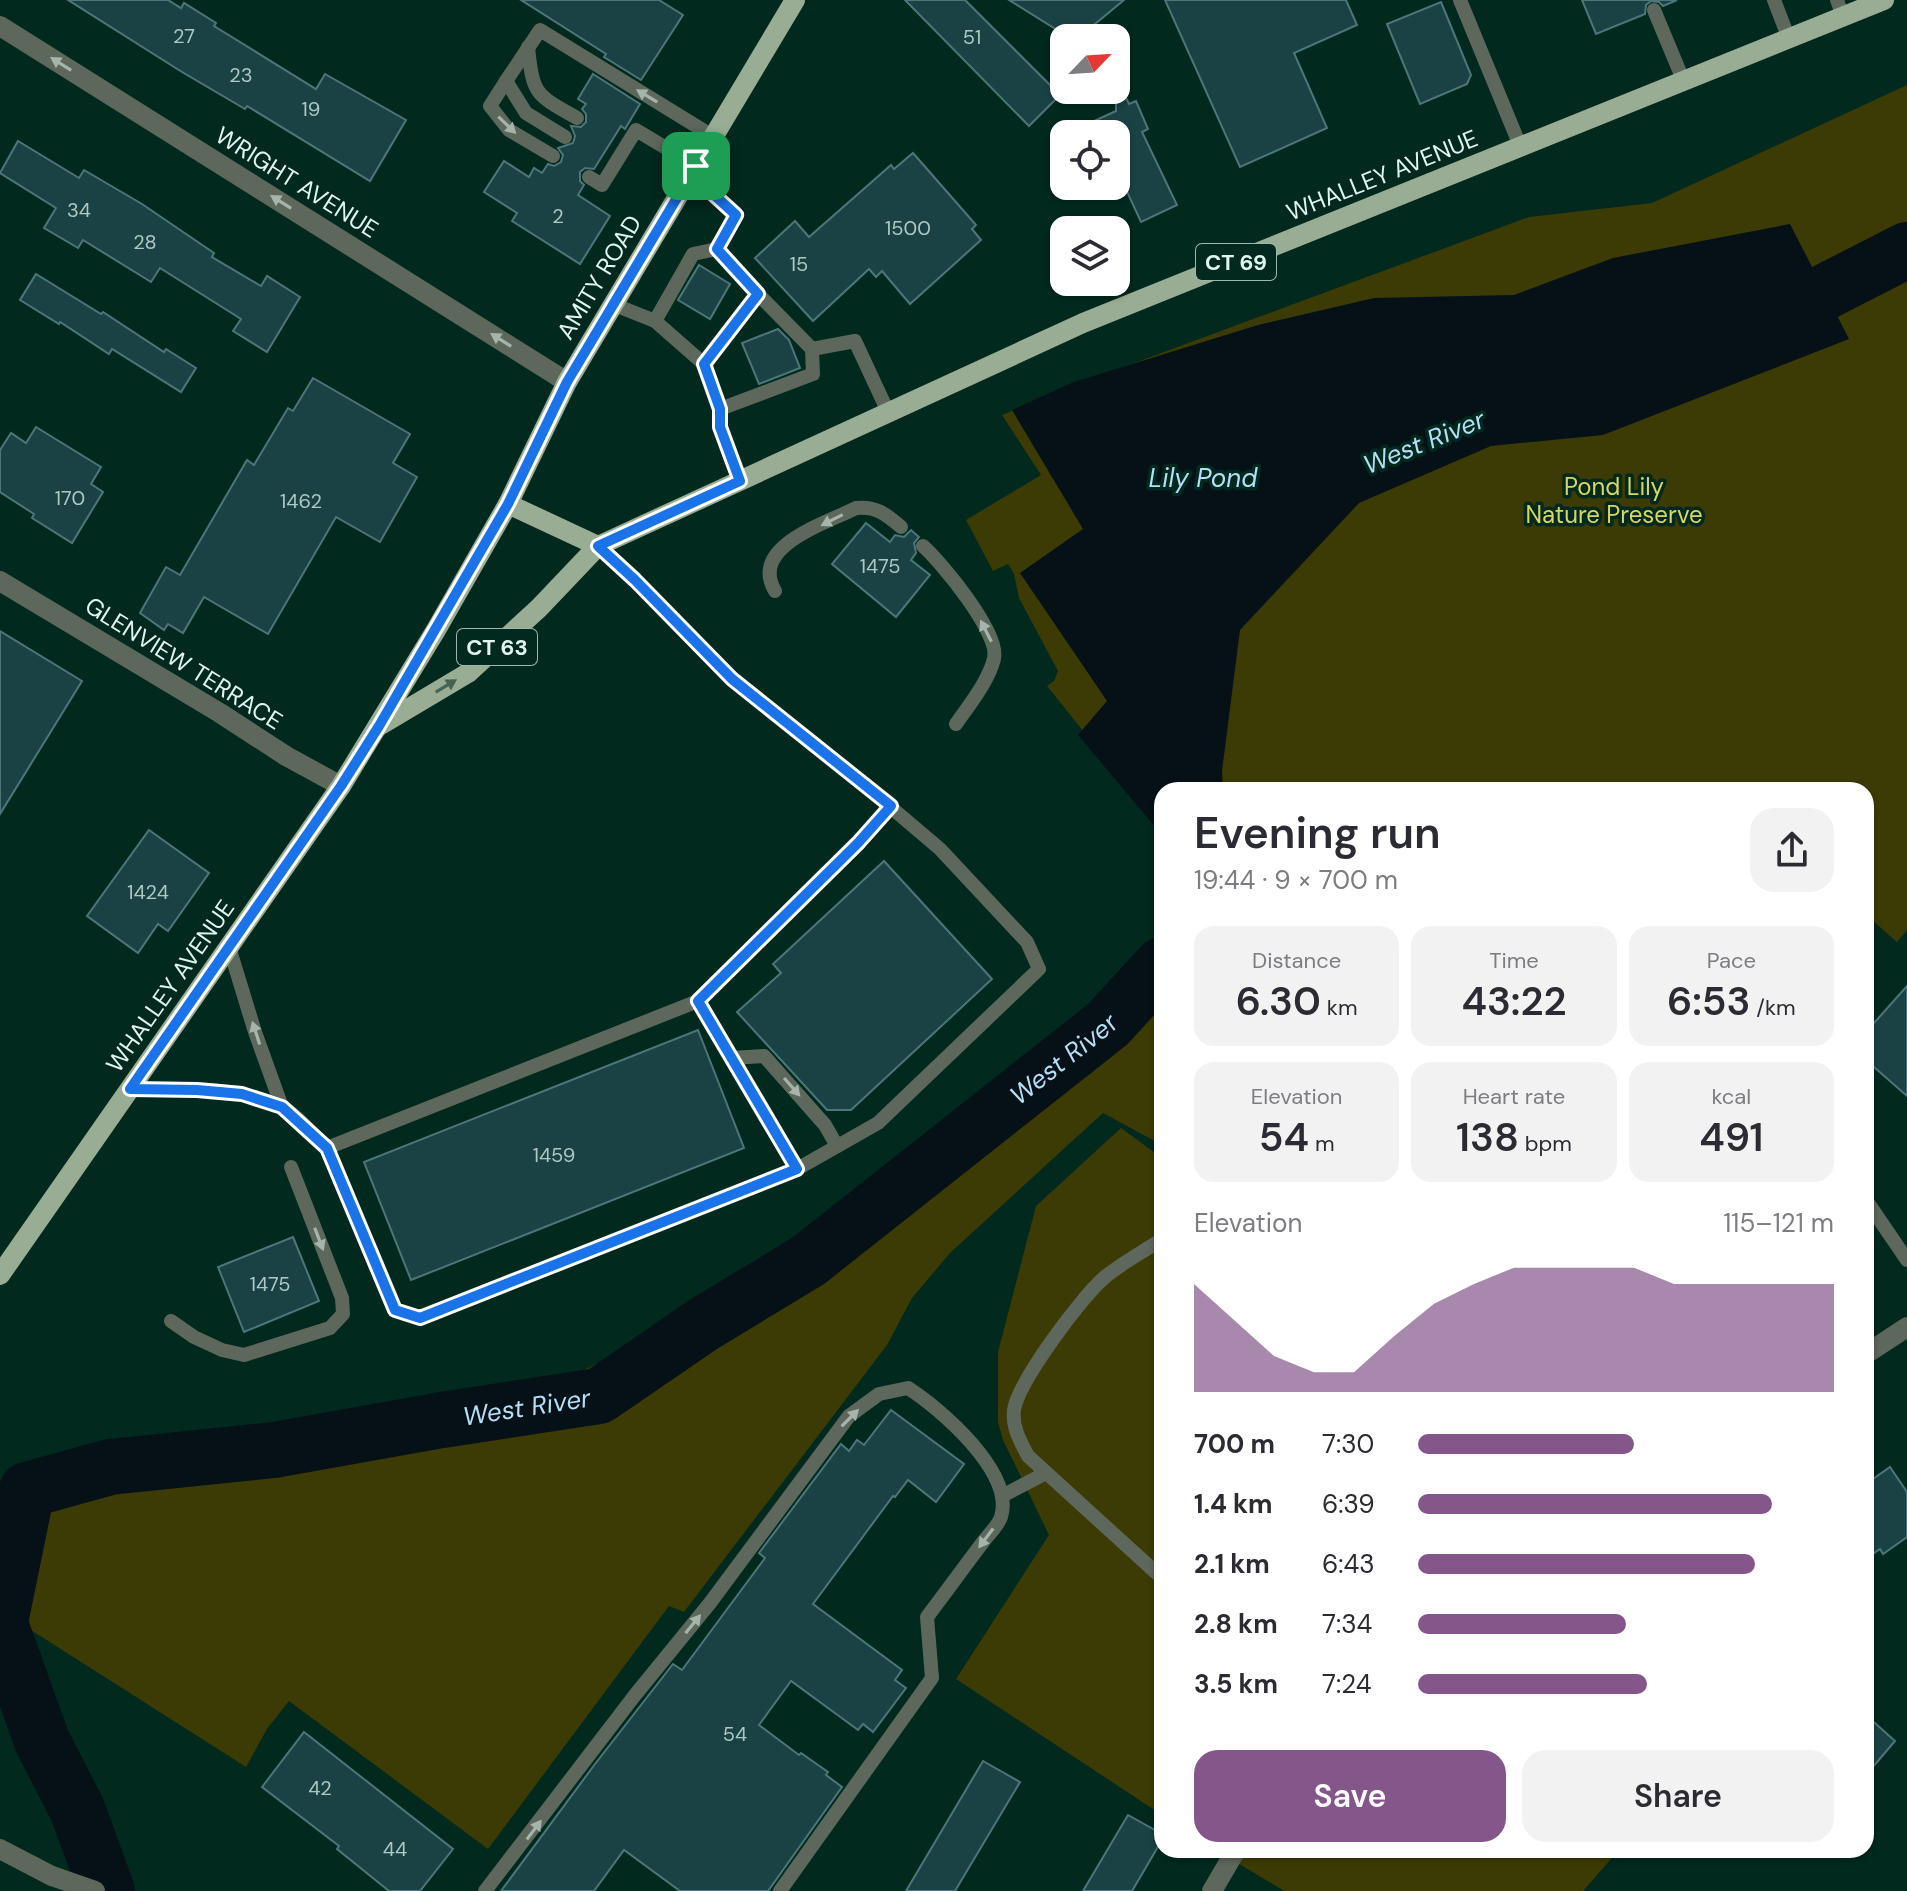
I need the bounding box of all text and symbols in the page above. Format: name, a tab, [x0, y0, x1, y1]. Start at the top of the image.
house number: 27	[173, 23, 195, 49]
house number: 51	[963, 24, 981, 50]
north arrow	[1050, 24, 1130, 104]
map controls	[1050, 24, 1130, 296]
one-way arrow	[50, 56, 71, 71]
house number: 23	[229, 62, 253, 88]
one-way arrow	[636, 89, 658, 103]
house number: 19	[302, 96, 320, 122]
one-way arrow	[497, 116, 516, 134]
street label: WRIGHT AVENUE	[210, 119, 384, 245]
button: locate	[1050, 120, 1130, 200]
street label: WHALLEY AVENUE	[1282, 122, 1482, 228]
pin	[662, 132, 730, 200]
icon: arrive	[674, 144, 718, 188]
one-way arrow	[270, 196, 292, 210]
house number: 34	[67, 197, 91, 223]
house number: 2	[552, 203, 564, 229]
street label: AMITY ROAD	[550, 209, 648, 345]
house number: 1500	[885, 215, 931, 241]
button: layers	[1050, 216, 1130, 296]
house number: 28	[133, 229, 157, 255]
road number: CT 69	[1196, 244, 1276, 280]
house number: 15	[790, 251, 808, 277]
one-way arrow	[490, 334, 512, 348]
water label: West River	[1358, 402, 1491, 482]
water label: Lily Pond	[1149, 461, 1258, 495]
park label: Pond Lily Nature Preserve	[1525, 471, 1703, 530]
house number: 170	[55, 485, 85, 511]
house number: 1462	[280, 488, 322, 514]
one-way arrow	[821, 513, 844, 527]
house number: 1475	[860, 553, 900, 579]
street label: GLENVIEW TERRACE	[79, 590, 289, 736]
one-way arrow	[979, 619, 993, 642]
road number: CT 63	[457, 629, 537, 665]
one-way arrow	[435, 679, 457, 693]
text: Evening run	[1194, 804, 1441, 862]
button: share	[1750, 808, 1834, 892]
text: 19:44 · 9 × 700 m	[1194, 863, 1398, 897]
house number: 1424	[127, 879, 169, 905]
street label: WHALLEY AVENUE	[99, 894, 241, 1078]
text: Distance	[1252, 946, 1341, 975]
text: Time	[1489, 946, 1539, 975]
text: Pace	[1707, 946, 1756, 975]
text: 6.30	[1236, 975, 1321, 1027]
text: 43:22	[1461, 975, 1567, 1027]
text: 6:53	[1667, 975, 1751, 1027]
text: km	[1321, 993, 1358, 1022]
text: /km	[1751, 993, 1796, 1022]
water label: West River	[1003, 1006, 1127, 1112]
one-way arrow	[249, 1021, 261, 1045]
one-way arrow	[783, 1077, 800, 1097]
text: Elevation	[1251, 1082, 1343, 1111]
text: Heart rate	[1463, 1082, 1565, 1111]
text: kcal	[1711, 1082, 1751, 1111]
text: 54	[1259, 1111, 1309, 1163]
text: 138	[1456, 1111, 1519, 1163]
text: 491	[1699, 1111, 1764, 1163]
text: m	[1309, 1129, 1335, 1158]
text: bpm	[1519, 1129, 1572, 1158]
house number: 1459	[533, 1142, 575, 1168]
text: Elevation	[1194, 1206, 1302, 1240]
text: 115–121 m	[1723, 1206, 1834, 1240]
one-way arrow	[313, 1227, 326, 1251]
house number: 1475	[250, 1271, 290, 1297]
water label: West River	[460, 1380, 594, 1434]
one-way arrow	[840, 1409, 859, 1428]
text: 700 m	[1194, 1427, 1275, 1461]
text: 7:30	[1322, 1427, 1374, 1461]
text: 1.4 km	[1194, 1487, 1273, 1521]
text: 6:39	[1322, 1487, 1375, 1521]
one-way arrow	[978, 1527, 994, 1549]
text: 2.1 km	[1194, 1547, 1270, 1581]
text: 6:43	[1322, 1547, 1375, 1581]
text: 2.8 km	[1194, 1607, 1278, 1641]
text: 7:34	[1322, 1607, 1372, 1641]
one-way arrow	[684, 1615, 701, 1635]
text: 3.5 km	[1194, 1667, 1278, 1701]
text: 7:24	[1322, 1667, 1371, 1701]
house number: 54	[723, 1721, 747, 1747]
button: Save	[1194, 1750, 1506, 1842]
button: Share	[1522, 1750, 1834, 1842]
house number: 42	[308, 1775, 332, 1801]
one-way arrow	[525, 1820, 541, 1840]
house number: 44	[383, 1836, 407, 1862]

